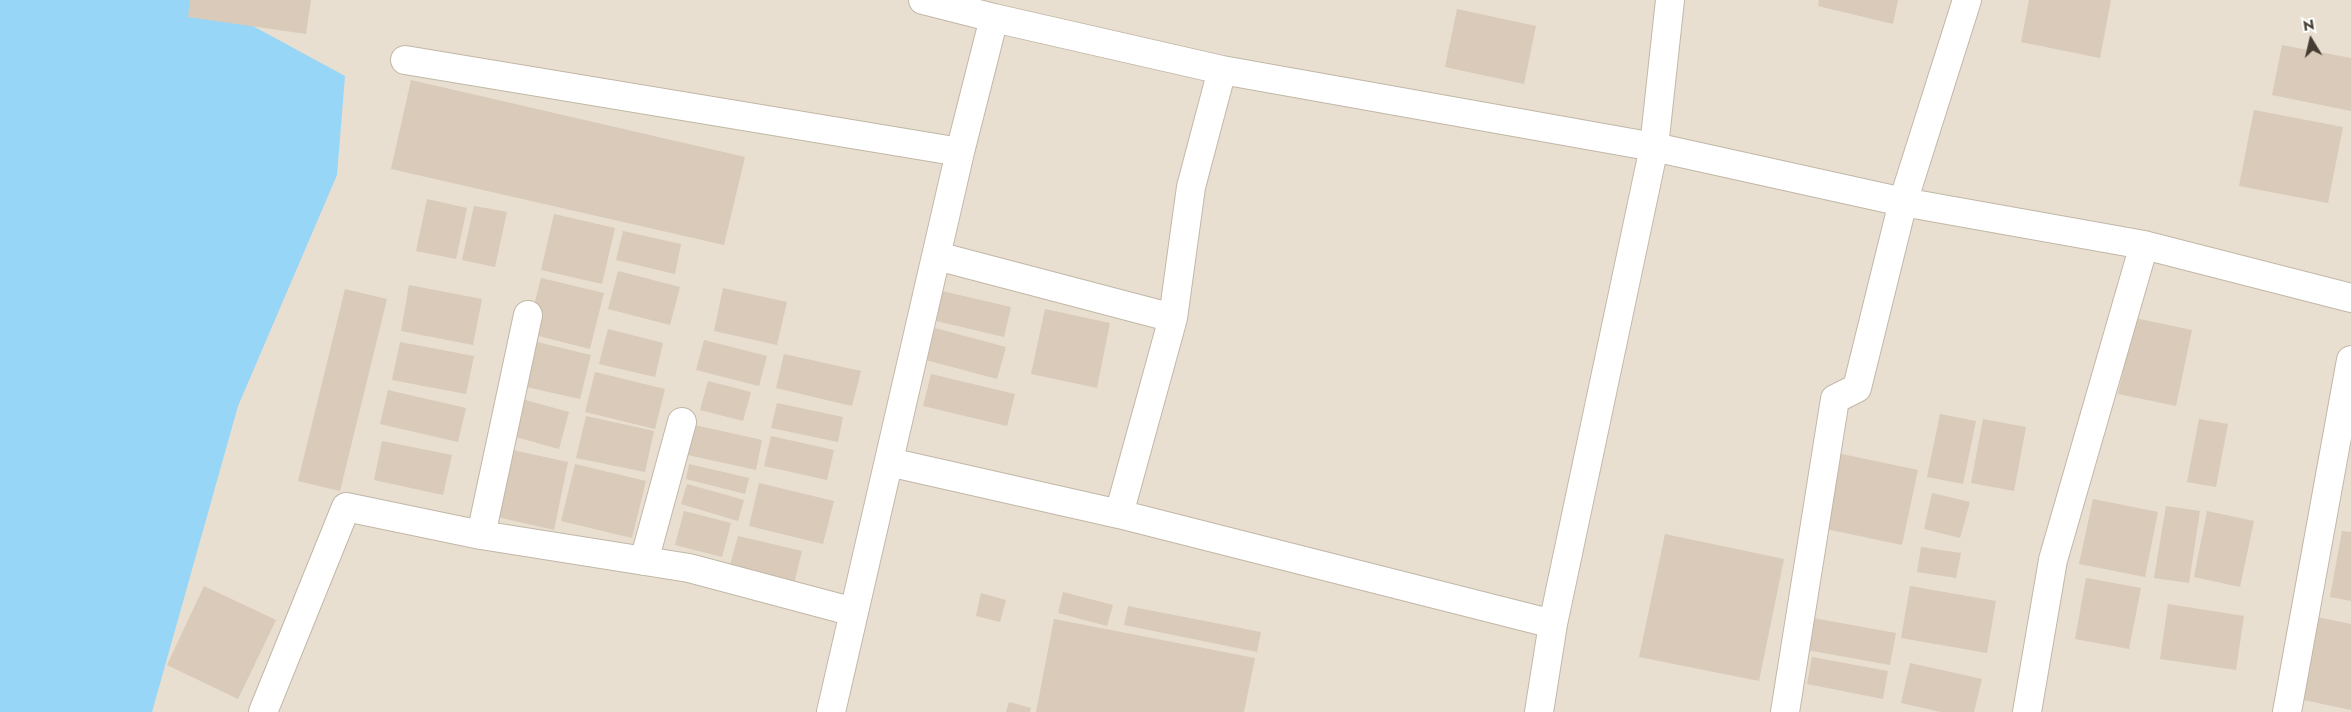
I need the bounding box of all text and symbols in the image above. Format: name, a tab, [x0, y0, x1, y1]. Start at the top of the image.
text: N	[2302, 14, 2316, 36]
north arrow	[2286, 15, 2336, 65]

